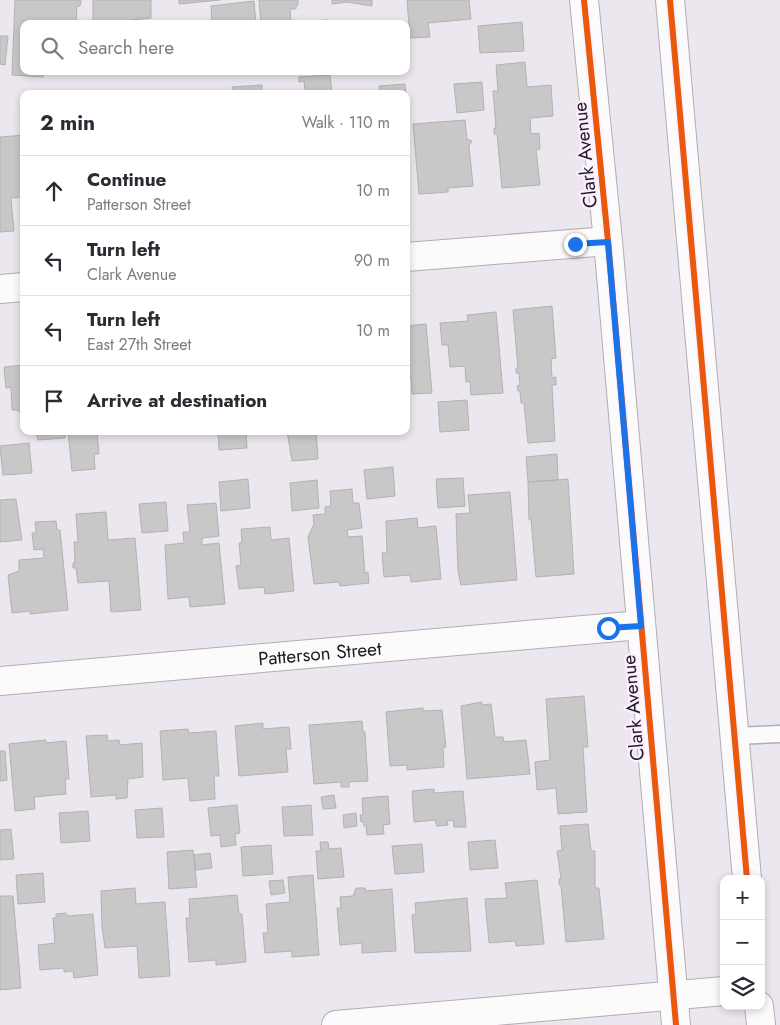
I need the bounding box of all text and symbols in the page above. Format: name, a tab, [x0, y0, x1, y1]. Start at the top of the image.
search box	[20, 20, 410, 75]
icon: search	[38, 34, 66, 62]
text: Search here	[78, 34, 174, 61]
street label: Clark Avenue	[566, 101, 604, 209]
text: 2 min	[40, 108, 95, 138]
text: Walk · 110 m	[302, 111, 390, 134]
text: Continue	[87, 166, 166, 193]
icon: ahead	[40, 177, 68, 205]
text: 10 m	[356, 179, 390, 202]
text: Patterson Street	[87, 193, 191, 216]
route end	[564, 233, 587, 256]
text: Turn left	[87, 236, 160, 263]
icon: left	[40, 247, 68, 275]
text: 90 m	[354, 249, 390, 272]
text: Clark Avenue	[87, 263, 177, 286]
text: Turn left	[87, 306, 160, 333]
icon: left	[40, 317, 68, 345]
text: 10 m	[356, 319, 390, 342]
text: East 27th Street	[87, 333, 191, 356]
icon: arrive	[40, 387, 68, 415]
text: Arrive at destination	[87, 387, 267, 414]
route start	[597, 617, 620, 640]
street label: Patterson Street	[257, 634, 383, 672]
street label: Clark Avenue	[615, 654, 651, 762]
map controls	[720, 875, 765, 1010]
button: +	[720, 875, 765, 920]
button: −	[720, 920, 765, 965]
button: layers	[720, 965, 765, 1010]

